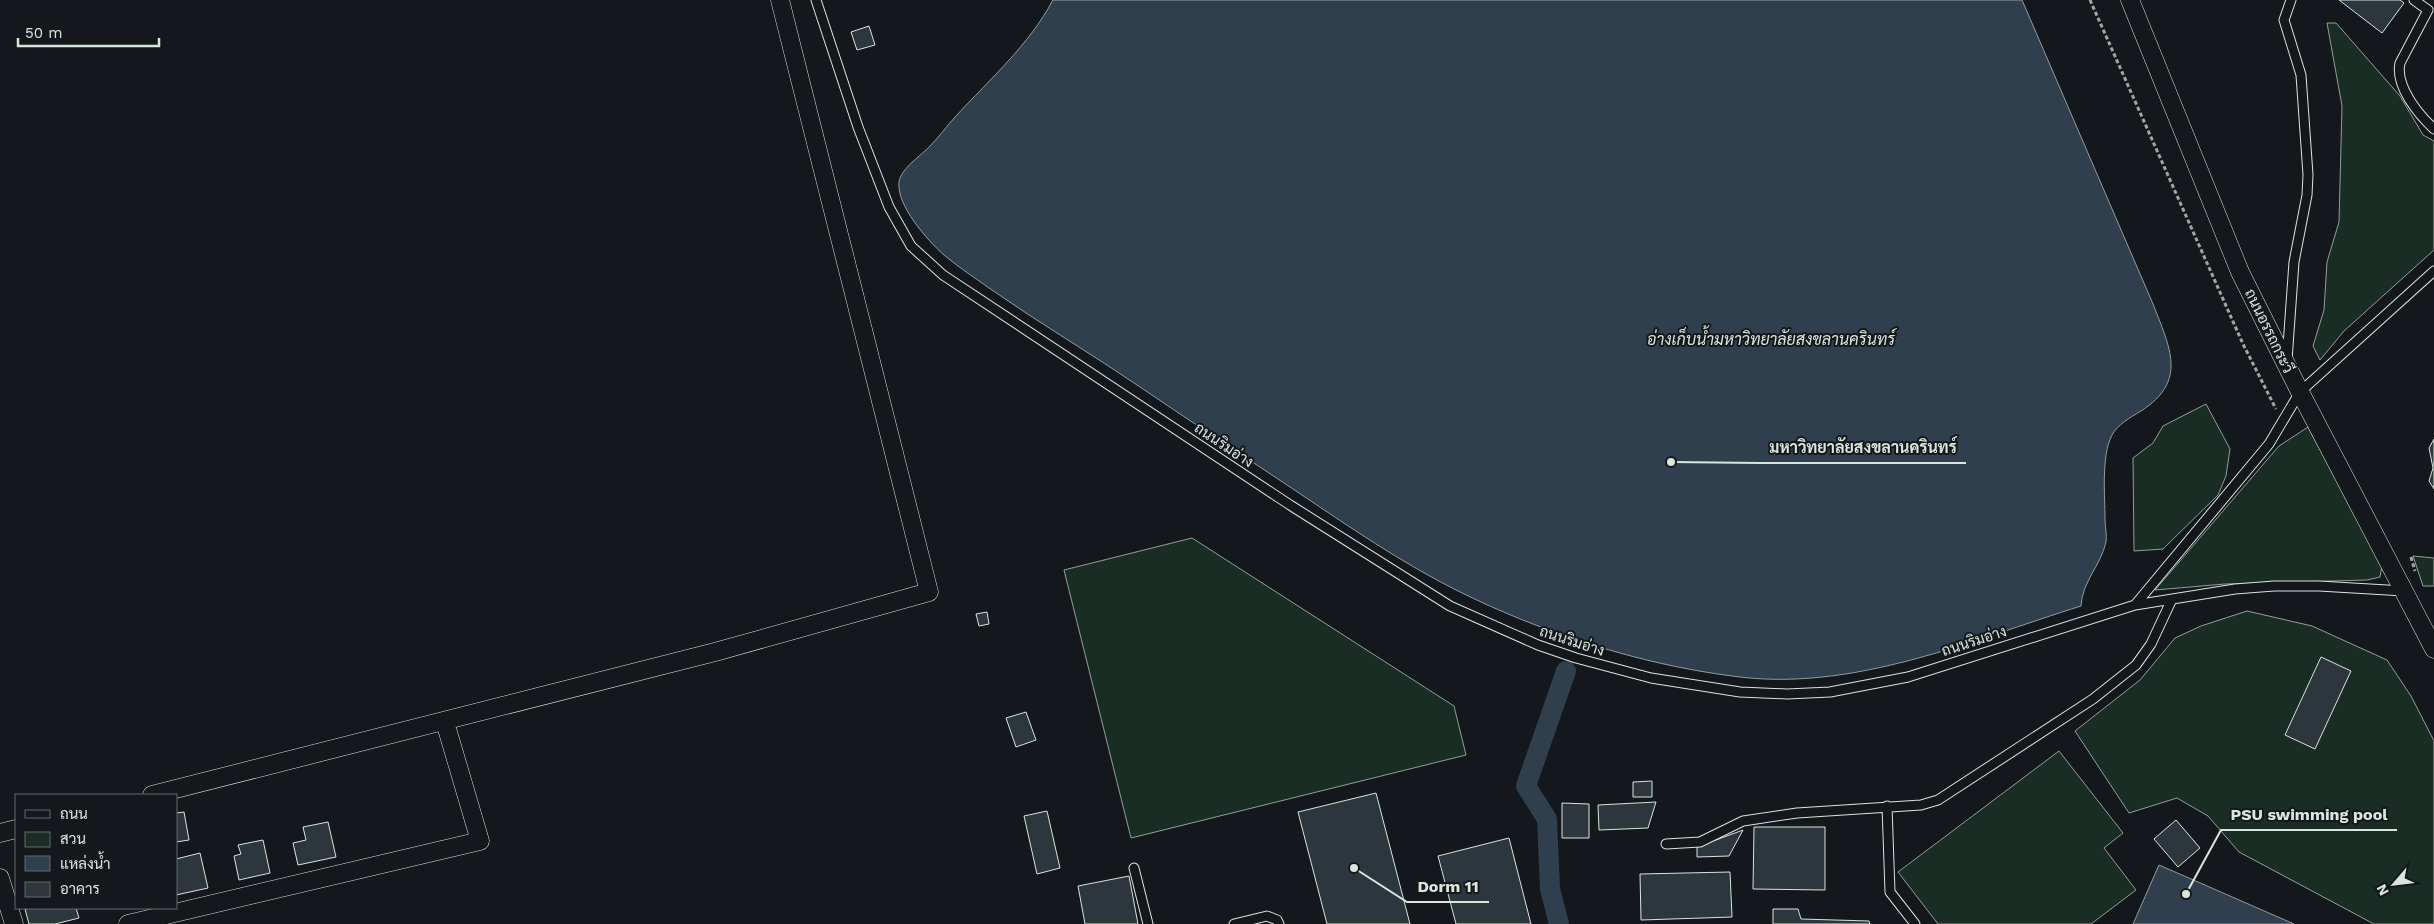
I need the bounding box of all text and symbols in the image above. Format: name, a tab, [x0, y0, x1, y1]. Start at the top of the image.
scale bar	[18, 15, 159, 47]
text: 50 m	[25, 24, 62, 42]
street label: ถนนอรรถกระวี	[2241, 286, 2298, 376]
water label: อ่างเก็บน้ำมหาวิทยาลัยสงขลานครินทร์	[1647, 325, 1897, 349]
street label: ถนนริมอ่าง	[1191, 418, 1257, 471]
callout: มหาวิทยาลัยสงขลานครินทร์	[1759, 432, 1966, 463]
text: มหาวิทยาลัยสงขลานครินทร์	[1769, 436, 1958, 457]
street label: ถนนริมอ่าง	[1537, 621, 1607, 660]
street label: ถนนริมอ่าง	[1939, 621, 2009, 660]
legend	[15, 794, 178, 909]
callout: PSU swimming pool	[2221, 799, 2397, 830]
text: ถนน	[60, 805, 88, 823]
text: PSU swimming pool	[2231, 805, 2388, 824]
text: สวน	[60, 830, 86, 848]
text: แหล่งน้ำ	[60, 851, 111, 873]
north arrow	[2369, 859, 2419, 909]
callout: Dorm 11	[1407, 871, 1489, 902]
text: Dorm 11	[1417, 877, 1479, 896]
text: อาคาร	[60, 880, 100, 898]
text: N	[2373, 882, 2392, 898]

